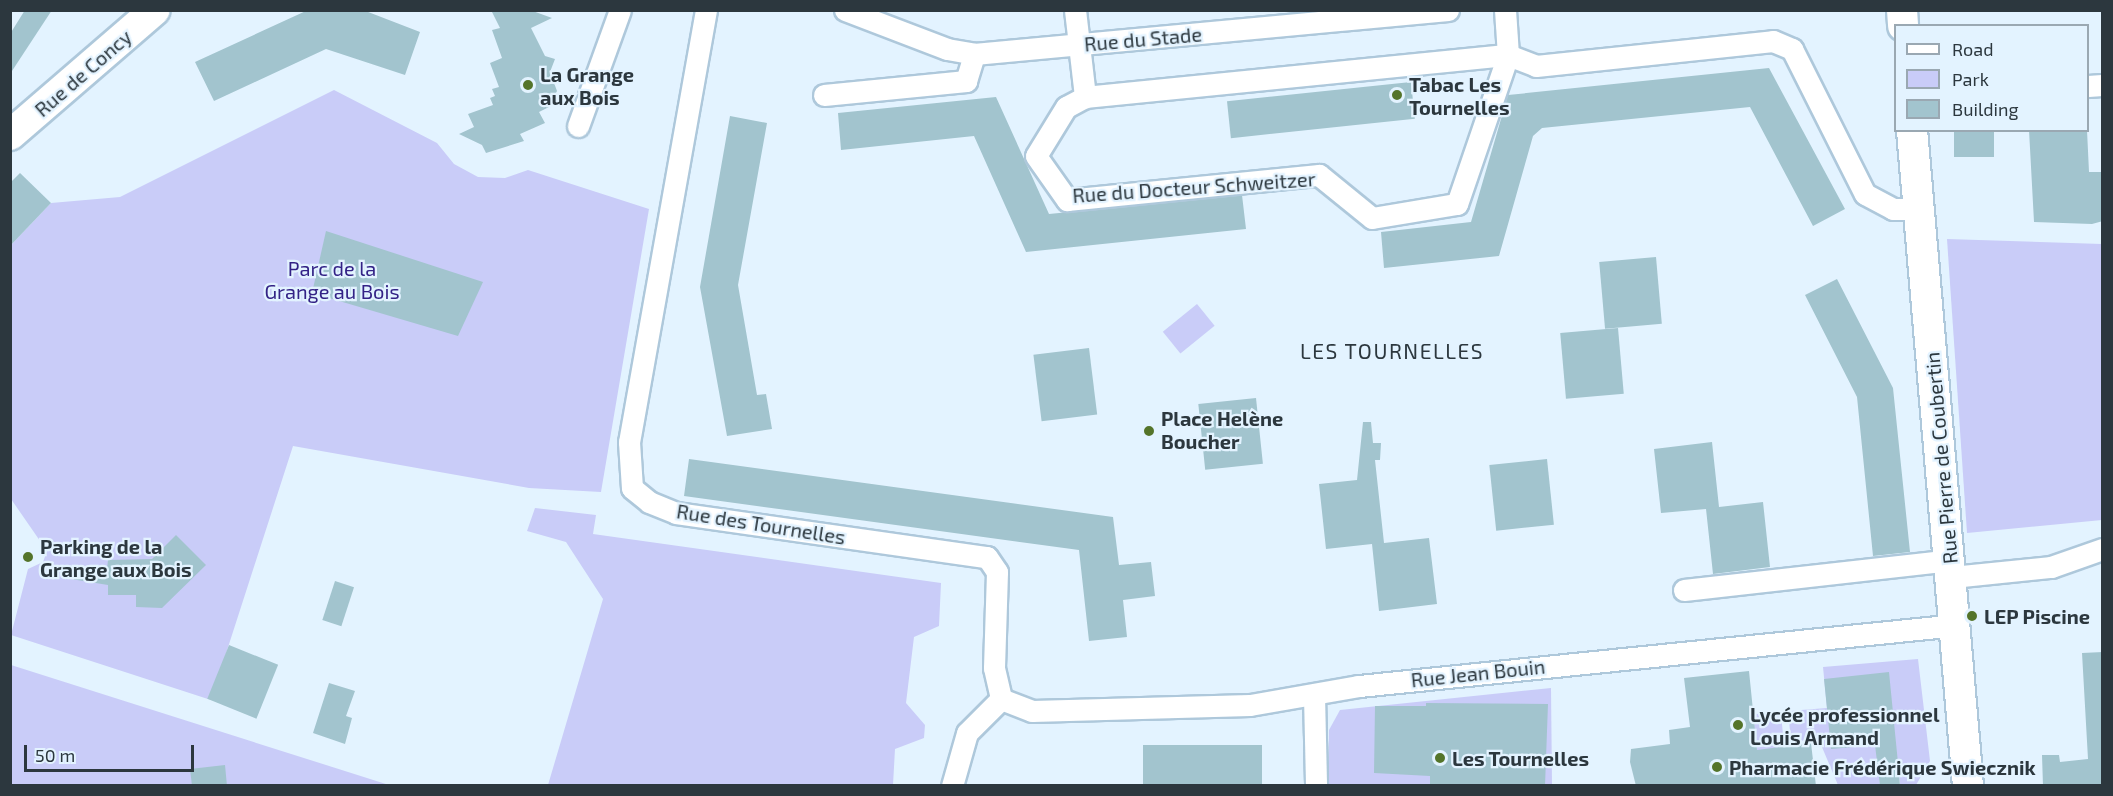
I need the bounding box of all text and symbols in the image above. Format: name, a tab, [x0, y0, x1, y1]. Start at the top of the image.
street label: Rue du Stade	[1083, 22, 1203, 56]
street label: Rue de Concy	[30, 24, 136, 122]
legend	[1894, 24, 2089, 132]
text: Road	[1952, 38, 1993, 60]
place label: La Grange aux Bois	[540, 62, 634, 109]
text: Park	[1952, 68, 1989, 90]
place label: Tabac Les Tournelles	[1409, 72, 1510, 119]
marker: La Grange aux Bois	[521, 78, 535, 92]
marker: Tabac Les Tournelles	[1390, 88, 1404, 102]
text: Building	[1952, 98, 2019, 120]
street label: Rue du Docteur Schweitzer	[1071, 167, 1317, 207]
park label: Parc de la Grange au Bois	[264, 257, 400, 304]
district label: LES TOURNELLES	[1300, 338, 1484, 364]
street label: Rue Pierre de Coubertin	[1920, 351, 1962, 565]
place label: Place Helène Boucher	[1161, 407, 1283, 454]
marker: Place Helène Boucher	[1142, 424, 1156, 438]
street label: Rue des Tournelles	[675, 499, 847, 549]
place label: Parking de la Grange aux Bois	[40, 534, 192, 581]
marker: Parking de la Grange aux Bois	[21, 550, 35, 564]
place label: LEP Piscine	[1984, 604, 2090, 628]
marker: LEP Piscine	[1965, 609, 1979, 623]
street label: Rue Jean Bouin	[1409, 654, 1547, 692]
place label: Lycée professionnel Louis Armand	[1750, 702, 1939, 749]
marker: Lycée professionnel Louis Armand	[1731, 718, 1745, 732]
scale bar	[27, 733, 196, 771]
text: 50 m	[35, 744, 75, 766]
place label: Les Tournelles	[1452, 746, 1589, 770]
marker: Les Tournelles	[1433, 751, 1447, 765]
place label: Pharmacie Frédérique Swiecznik	[1729, 755, 2036, 779]
marker: Pharmacie Frédérique Swiecznik	[1710, 760, 1724, 774]

